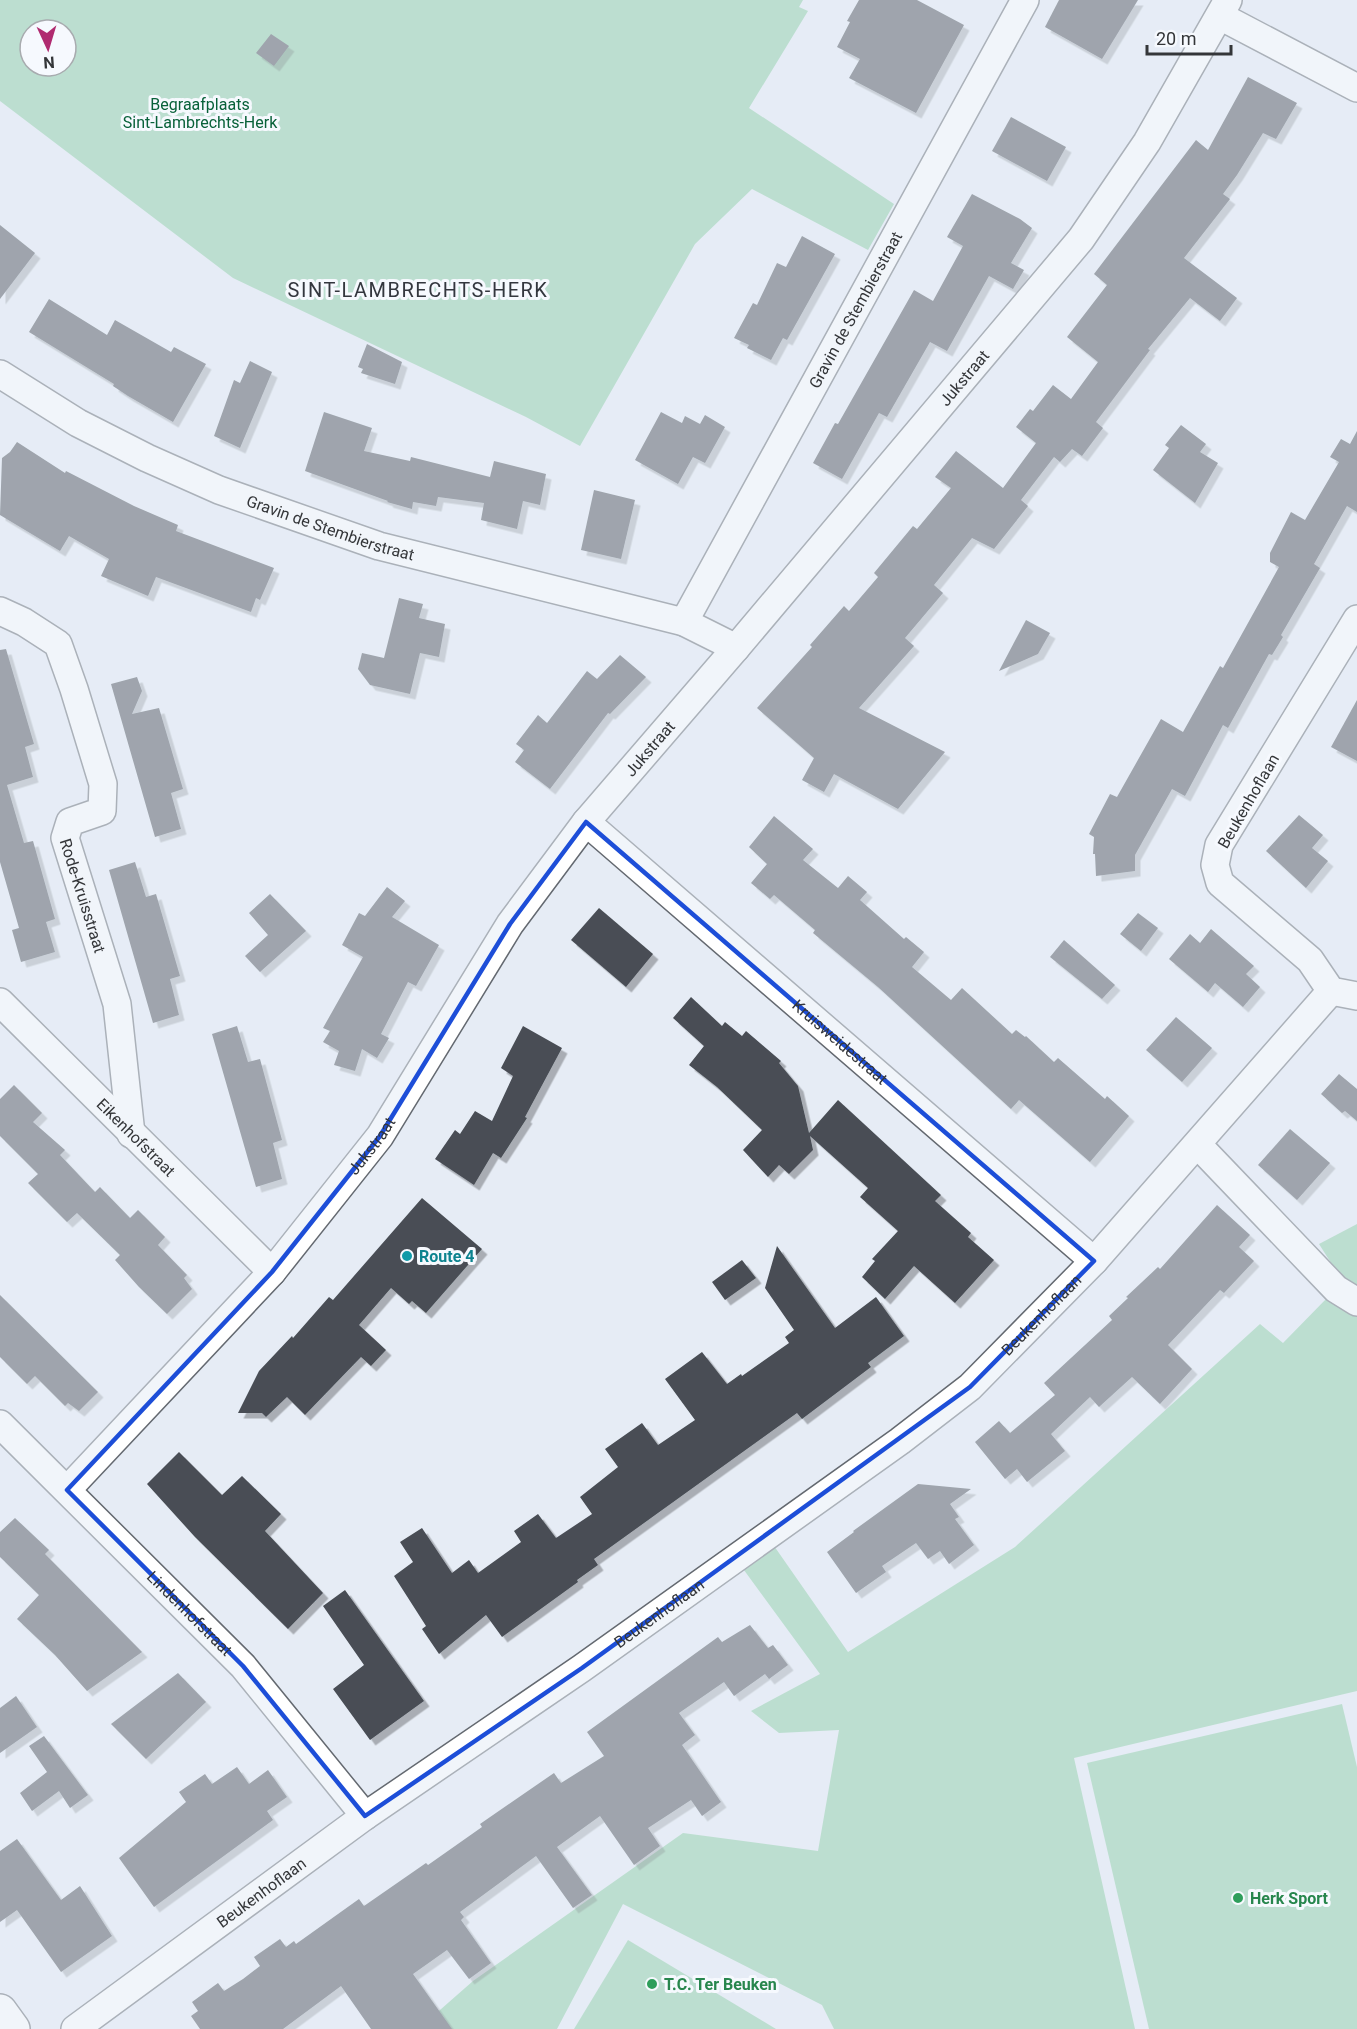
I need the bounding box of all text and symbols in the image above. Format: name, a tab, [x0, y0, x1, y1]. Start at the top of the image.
north arrow	[18, 18, 78, 78]
scale bar	[1147, 18, 1231, 56]
text: 20 m	[1156, 28, 1196, 49]
text: N	[43, 53, 55, 72]
park label: Begraafplaats Sint-Lambrechts-Herk	[123, 95, 278, 132]
street label: Gravin de Stembierstraat	[805, 228, 906, 392]
district label: SINT-LAMBRECHTS-HERK	[288, 278, 548, 302]
street label: Jukstraat	[935, 346, 993, 410]
street label: Gravin de Stembierstraat	[244, 491, 416, 564]
street label: Jukstraat	[621, 717, 679, 780]
street label: Beukenhoflaan	[1214, 751, 1283, 852]
street label: Rode-Kruisstraat	[56, 836, 109, 955]
street label: Kruisweidestraat	[788, 996, 891, 1088]
street label: Eikenhofstraat	[93, 1095, 179, 1181]
street label: Jukstraat	[344, 1114, 399, 1179]
place label: Route 4	[419, 1247, 474, 1266]
marker: Route 4	[400, 1249, 414, 1263]
street label: Beukenhoflaan	[998, 1271, 1085, 1359]
street label: Lindenhofstraat	[143, 1567, 236, 1660]
street label: Beukenhoflaan	[611, 1575, 708, 1652]
street label: Beukenhoflaan	[213, 1854, 310, 1932]
place label: Herk Sport	[1250, 1889, 1328, 1908]
marker: Herk Sport	[1231, 1891, 1245, 1905]
place label: T.C. Ter Beuken	[664, 1975, 777, 1994]
marker: T.C. Ter Beuken	[645, 1977, 659, 1991]

